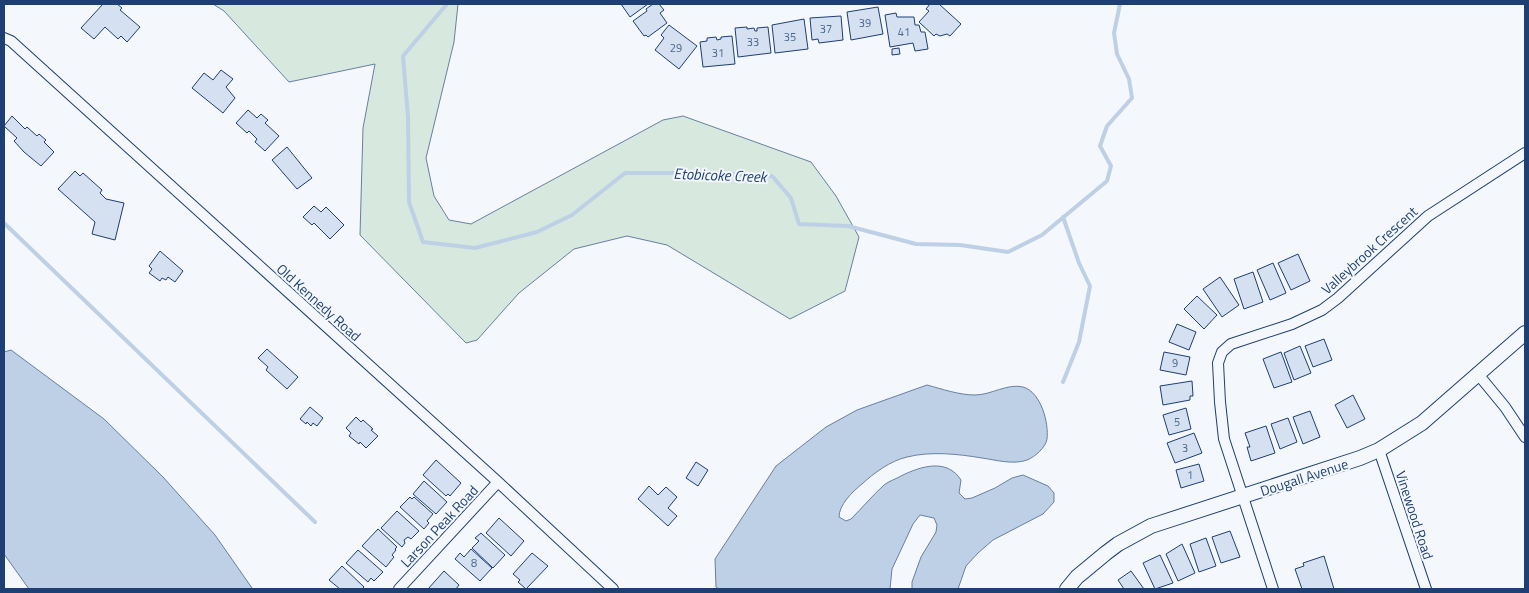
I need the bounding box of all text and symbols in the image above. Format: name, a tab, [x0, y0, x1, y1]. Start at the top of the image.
house number: 39	[859, 15, 871, 31]
house number: 37	[820, 21, 832, 37]
house number: 41	[898, 24, 910, 40]
house number: 35	[784, 29, 796, 45]
house number: 33	[747, 34, 759, 50]
house number: 29	[670, 40, 682, 56]
house number: 31	[712, 45, 724, 61]
water label: Etobicoke Creek	[673, 162, 769, 188]
street label: Valleybrook Crescent	[1316, 201, 1422, 299]
street label: Old Kennedy Road	[272, 258, 366, 346]
house number: 9	[1172, 355, 1178, 371]
house number: 5	[1174, 414, 1180, 430]
house number: 3	[1182, 440, 1188, 456]
street label: Dougall Avenue	[1257, 453, 1351, 501]
house number: 1	[1187, 467, 1193, 483]
street label: Vinewood Road	[1391, 468, 1439, 562]
street label: Larson Peak Road	[395, 480, 483, 572]
house number: 8	[471, 555, 477, 571]

